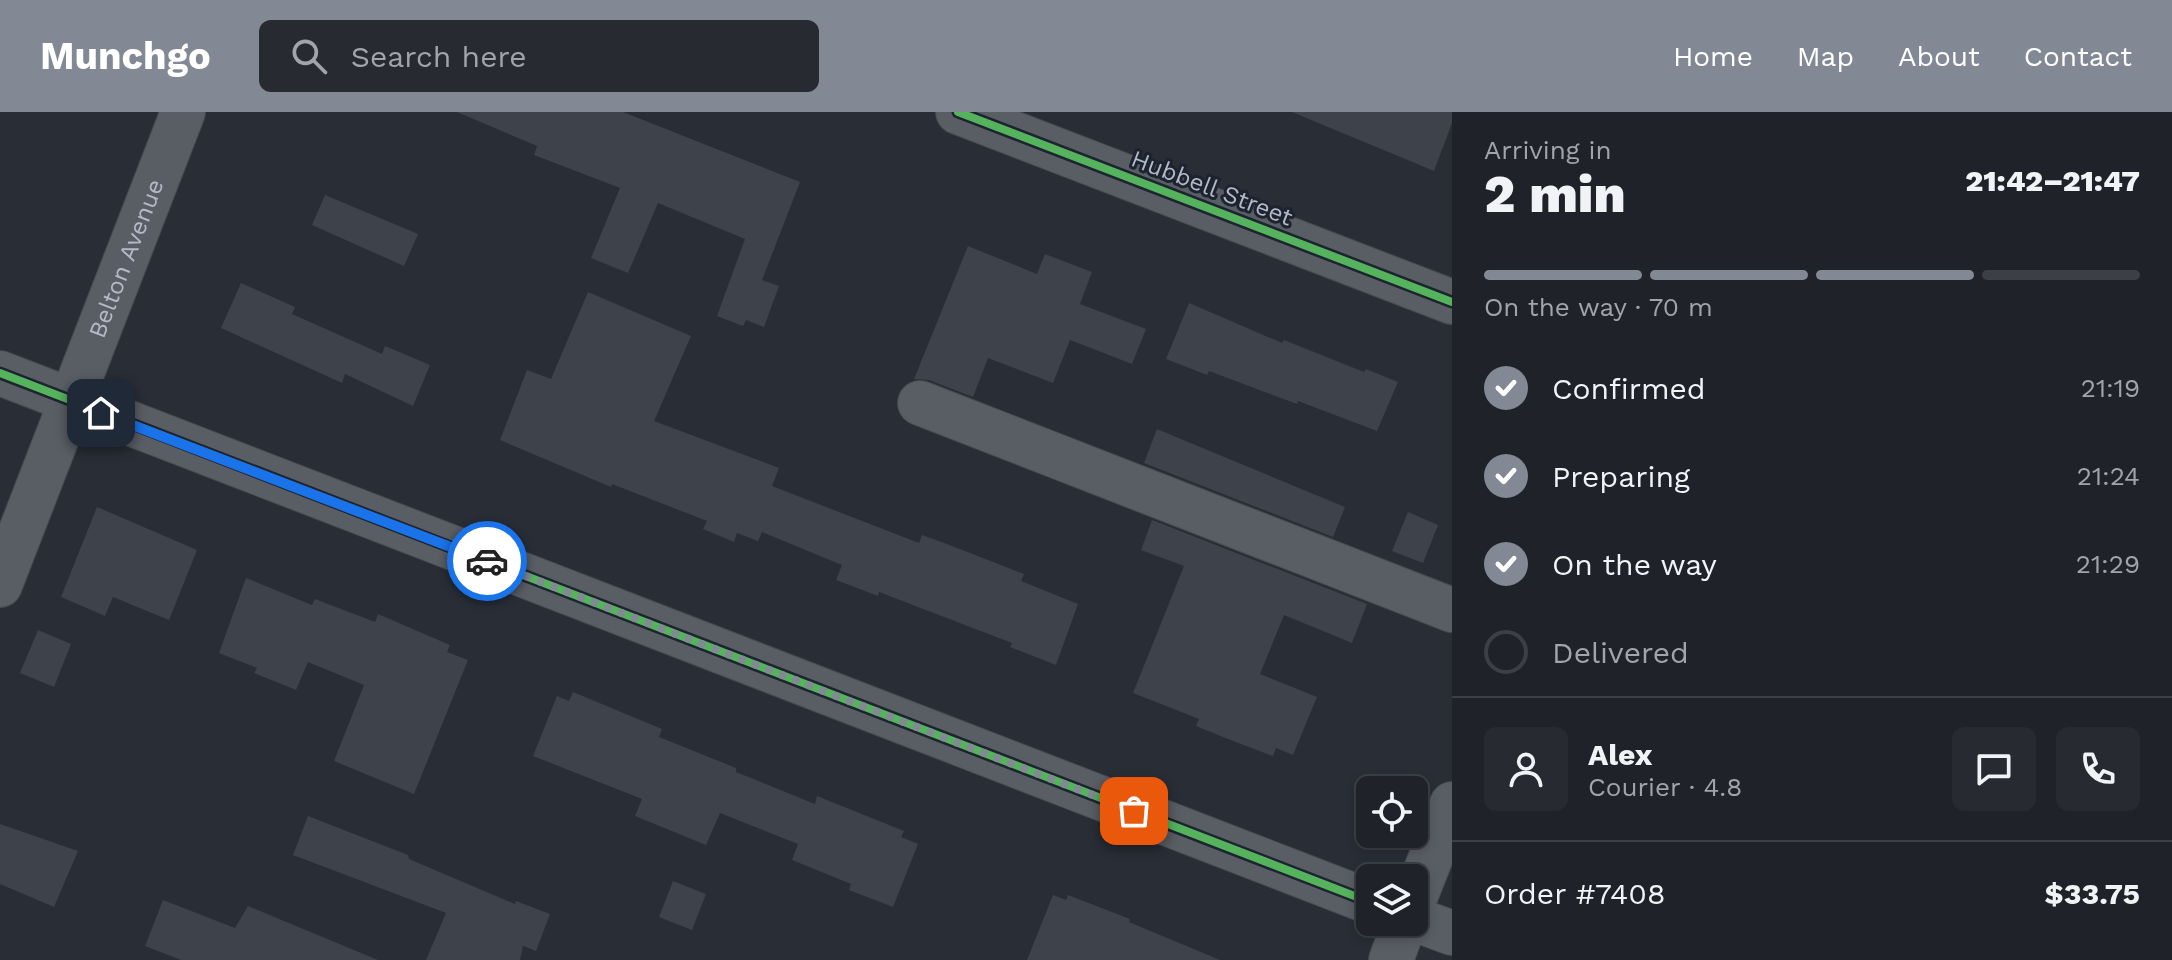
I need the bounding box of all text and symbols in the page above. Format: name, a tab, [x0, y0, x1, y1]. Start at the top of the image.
search box	[259, 20, 819, 92]
text: Munchgo	[40, 34, 211, 78]
icon: search	[287, 34, 331, 78]
text: Search here	[351, 39, 527, 74]
text: Home	[1673, 40, 1753, 73]
text: Map	[1797, 40, 1854, 73]
text: About	[1898, 40, 1980, 73]
text: Contact	[2024, 40, 2132, 73]
text: Arriving in	[1484, 135, 1612, 165]
street label: Hubbell Street	[1127, 144, 1297, 232]
text: 21:42–21:47	[1965, 163, 2140, 198]
text: 2 min	[1484, 164, 1626, 225]
street label: Belton Avenue	[83, 175, 170, 342]
text: On the way · 70 m	[1484, 292, 1713, 322]
icon: check	[1484, 366, 1528, 410]
text: Confirmed	[1552, 371, 1706, 406]
text: 21:19	[2081, 373, 2140, 403]
pin	[67, 379, 135, 447]
icon: home	[79, 391, 123, 435]
icon: check	[1484, 454, 1528, 498]
text: Preparing	[1552, 459, 1690, 494]
text: 21:24	[2077, 461, 2140, 491]
courier	[447, 521, 527, 601]
icon: car	[465, 539, 509, 583]
icon: check	[1484, 542, 1528, 586]
text: On the way	[1552, 547, 1717, 582]
text: 21:29	[2076, 549, 2140, 579]
text: Delivered	[1552, 635, 1689, 670]
button: person	[1484, 727, 1568, 811]
button: chat	[1952, 727, 2036, 811]
button: phone	[2056, 727, 2140, 811]
text: Alex	[1588, 737, 1652, 772]
text: Courier · 4.8	[1588, 772, 1742, 802]
map controls	[1356, 776, 1428, 936]
button: locate	[1356, 776, 1428, 848]
pin	[1100, 777, 1168, 845]
icon: bag	[1112, 789, 1156, 833]
button: layers	[1356, 864, 1428, 936]
text: Order #7408	[1484, 876, 1665, 911]
text: $33.75	[2045, 876, 2140, 911]

